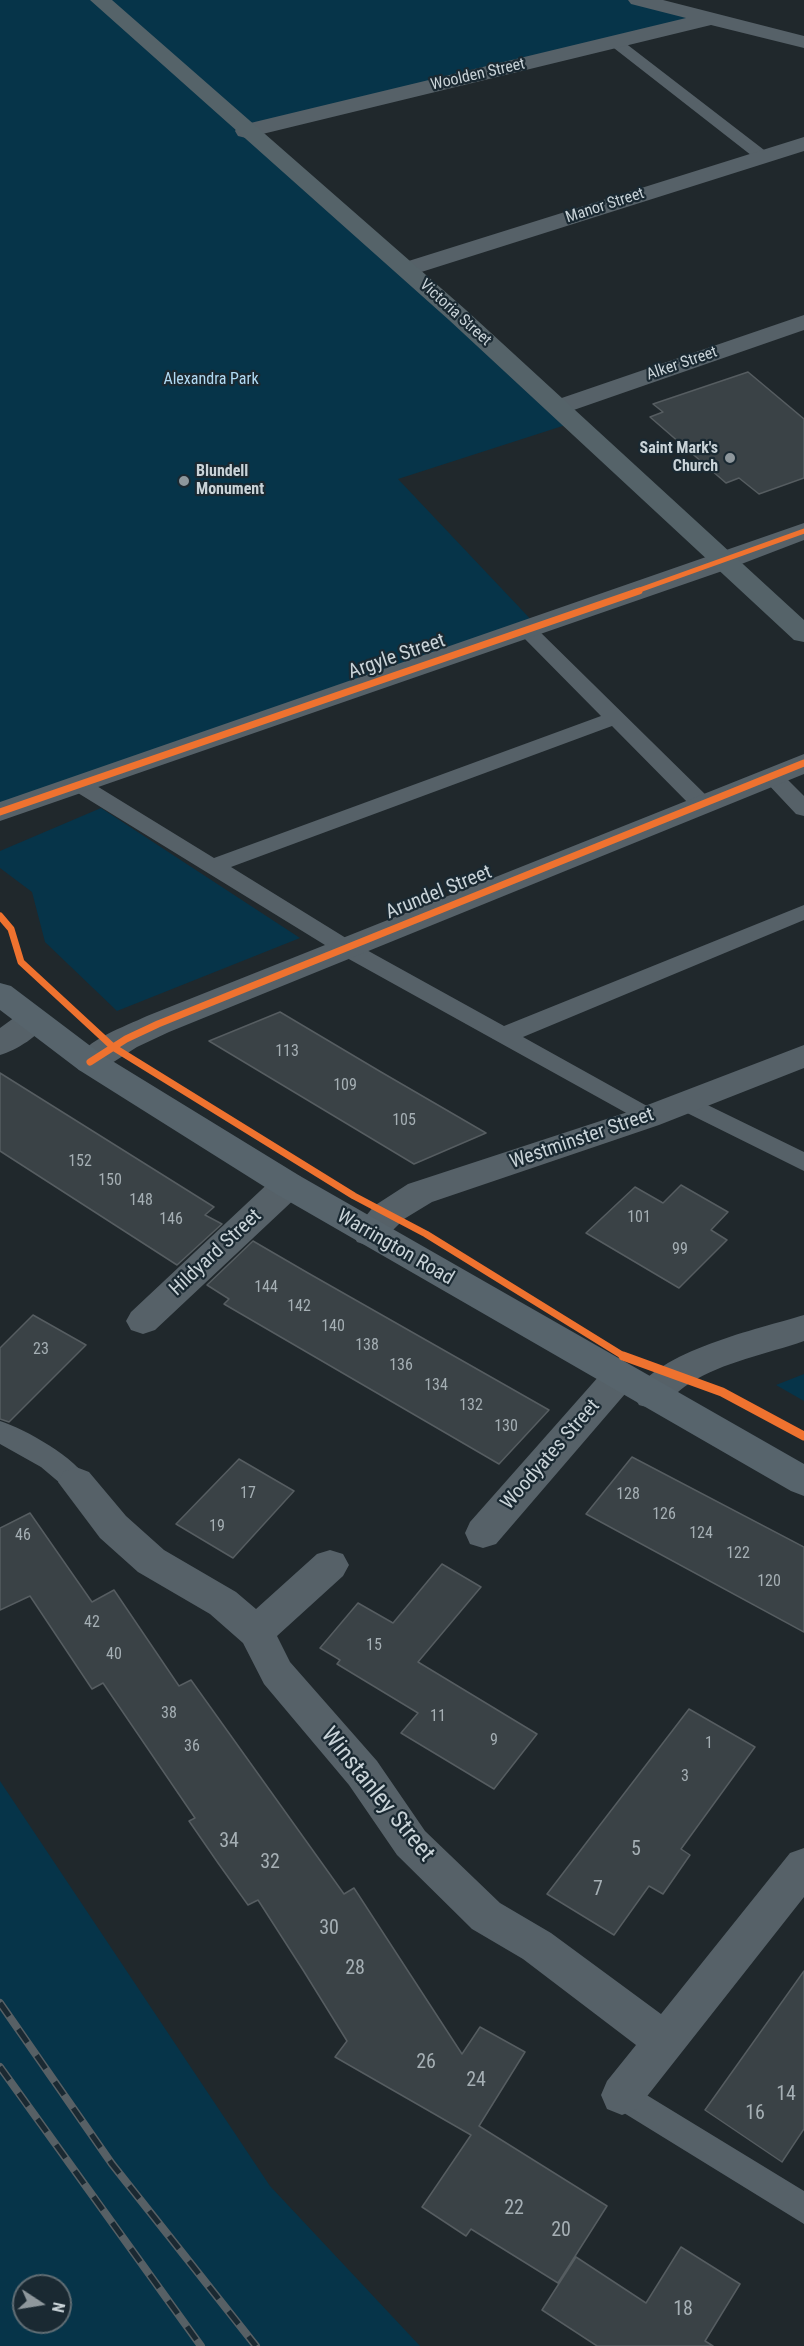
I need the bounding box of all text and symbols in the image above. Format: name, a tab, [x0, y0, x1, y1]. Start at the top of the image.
street label: Woolden Street	[429, 55, 527, 95]
street label: Manor Street	[563, 184, 647, 228]
street label: Victoria Street	[415, 276, 495, 350]
street label: Alker Street	[644, 343, 720, 385]
park label: Alexandra Park	[163, 370, 259, 390]
place label: Saint Mark's Church	[640, 439, 718, 477]
marker: Saint Mark's Church	[723, 451, 737, 465]
place label: Blundell Monument	[196, 462, 264, 500]
marker: Blundell Monument	[177, 474, 191, 488]
street label: Argyle Street	[345, 629, 449, 685]
street label: Arundel Street	[382, 861, 496, 925]
house number: 113	[275, 1042, 299, 1062]
house number: 109	[333, 1076, 357, 1096]
street label: Westminster Street	[507, 1103, 657, 1175]
house number: 105	[392, 1111, 416, 1131]
house number: 152	[68, 1152, 92, 1172]
house number: 150	[98, 1171, 122, 1191]
house number: 148	[129, 1191, 153, 1211]
street label: Hildyard Street	[165, 1204, 267, 1302]
street label: Warrington Road	[332, 1205, 458, 1291]
house number: 101	[627, 1208, 651, 1228]
house number: 146	[159, 1210, 183, 1230]
house number: 99	[672, 1240, 688, 1260]
house number: 144	[254, 1278, 278, 1298]
house number: 142	[287, 1297, 311, 1317]
house number: 140	[321, 1317, 345, 1337]
house number: 138	[355, 1336, 379, 1356]
house number: 23	[33, 1340, 49, 1360]
house number: 136	[389, 1356, 413, 1376]
house number: 134	[424, 1376, 448, 1396]
street label: Woodyates Street	[496, 1395, 606, 1515]
house number: 132	[459, 1396, 483, 1416]
house number: 130	[494, 1417, 518, 1437]
house number: 17	[240, 1484, 256, 1504]
house number: 128	[616, 1485, 640, 1505]
house number: 126	[652, 1505, 676, 1525]
house number: 19	[209, 1517, 225, 1537]
house number: 124	[689, 1524, 713, 1544]
house number: 46	[15, 1526, 31, 1546]
house number: 122	[726, 1544, 750, 1564]
house number: 120	[757, 1572, 781, 1592]
house number: 42	[84, 1613, 100, 1633]
house number: 15	[366, 1636, 382, 1656]
house number: 40	[106, 1645, 122, 1665]
house number: 38	[161, 1704, 177, 1724]
house number: 11	[430, 1707, 446, 1727]
street label: Winstanley Street	[314, 1722, 440, 1868]
house number: 9	[490, 1731, 498, 1751]
house number: 1	[705, 1734, 713, 1754]
house number: 36	[184, 1737, 200, 1757]
house number: 3	[681, 1767, 689, 1787]
house number: 34	[219, 1830, 239, 1854]
house number: 5	[631, 1838, 641, 1862]
house number: 32	[260, 1851, 280, 1875]
house number: 7	[593, 1878, 603, 1902]
house number: 30	[319, 1917, 339, 1941]
house number: 28	[345, 1957, 365, 1981]
house number: 26	[416, 2051, 436, 2075]
house number: 24	[466, 2069, 486, 2093]
house number: 14	[776, 2083, 796, 2107]
house number: 16	[745, 2102, 765, 2126]
house number: 22	[504, 2197, 524, 2221]
house number: 20	[551, 2219, 571, 2243]
north arrow	[12, 2274, 72, 2334]
house number: 18	[673, 2298, 693, 2322]
text: N	[48, 2301, 68, 2314]

